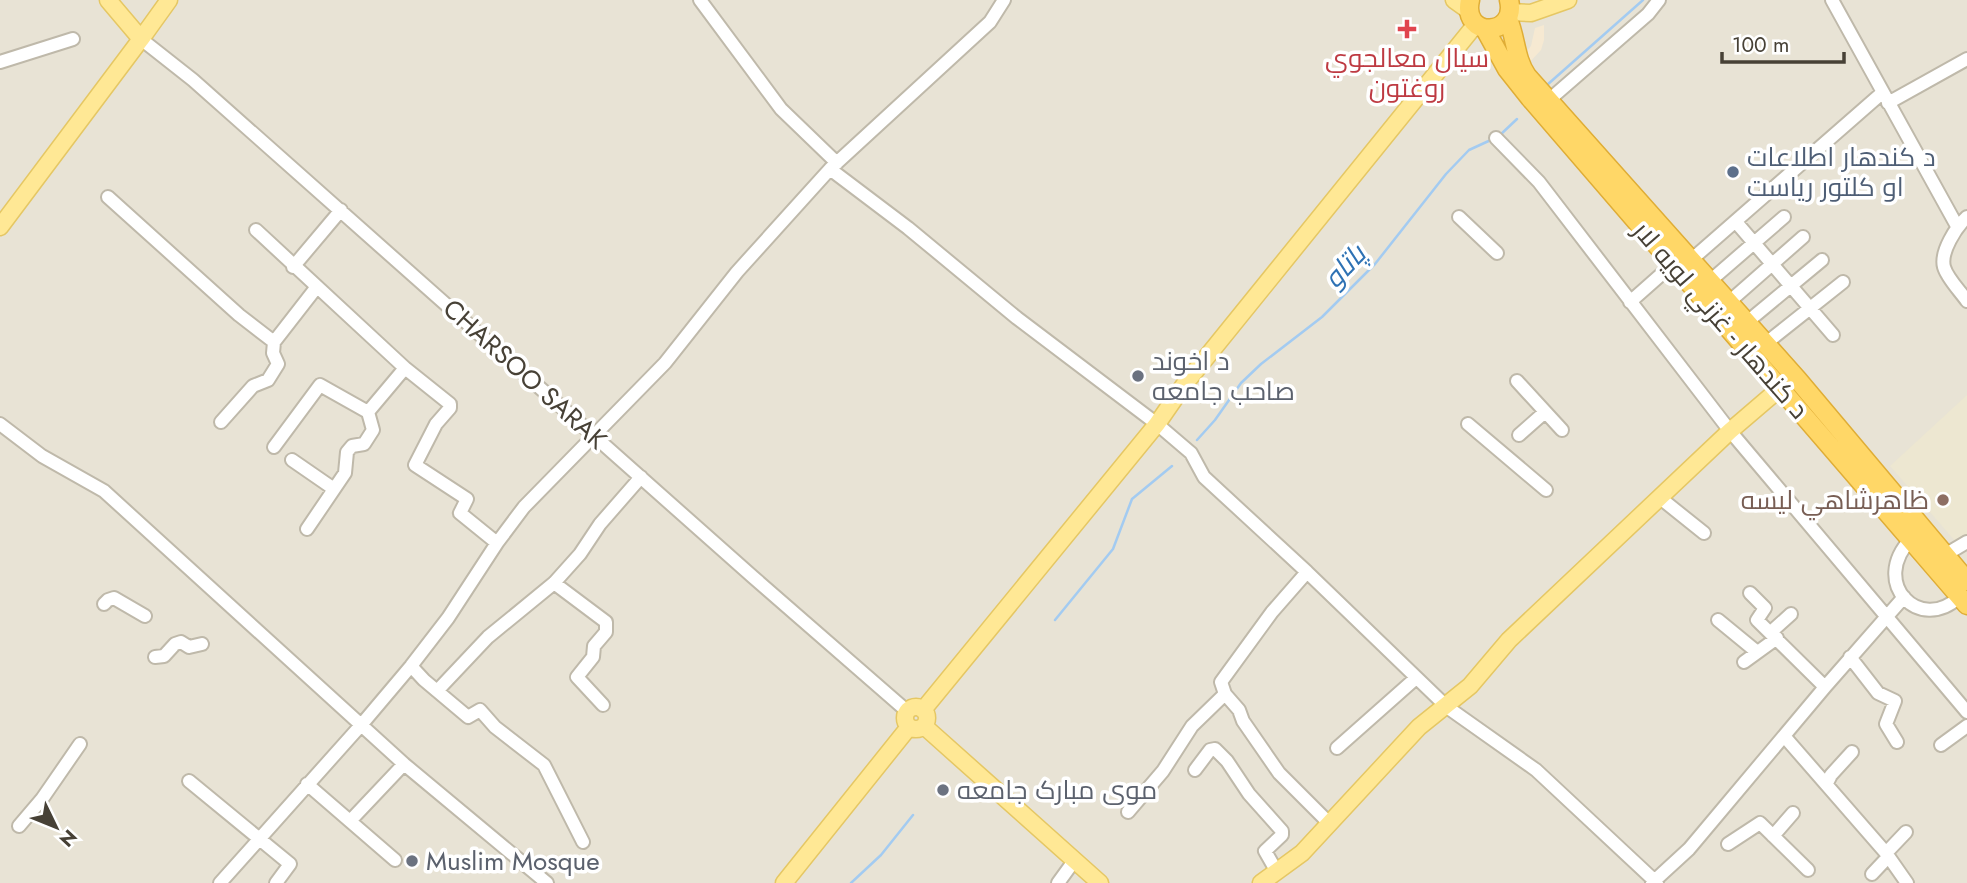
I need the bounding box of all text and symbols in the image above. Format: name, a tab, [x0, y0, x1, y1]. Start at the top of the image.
marker: سيال معالجوي روغتون	[1397, 19, 1417, 39]
scale bar	[1722, 21, 1844, 65]
text: 100 m	[1732, 30, 1789, 60]
place label: سيال معالجوي روغتون	[1325, 39, 1489, 107]
place label: د کندهار اطلاعات او کلتور رياست	[1747, 138, 1936, 206]
marker: د کندهار اطلاعات او کلتور رياست	[1725, 164, 1741, 180]
street label: د کندهار - غزني لويه لار	[1622, 211, 1818, 428]
water label: پاتاو	[1313, 234, 1376, 297]
street label: CHARSOO SARAK	[435, 290, 616, 458]
place label: د اخوند صاحب جامعه	[1152, 342, 1295, 410]
marker: د اخوند صاحب جامعه	[1130, 368, 1146, 384]
place label: ظاهرشاهي لیسه	[1741, 481, 1929, 521]
marker: ظاهرشاهي لیسه	[1935, 492, 1951, 508]
place label: موی مبارک جامعه	[957, 771, 1157, 809]
marker: موی مبارک جامعه	[935, 782, 951, 798]
north arrow	[21, 792, 91, 862]
text: N	[53, 824, 83, 853]
place label: Muslim Mosque	[426, 842, 600, 880]
marker: Muslim Mosque	[404, 853, 420, 869]

